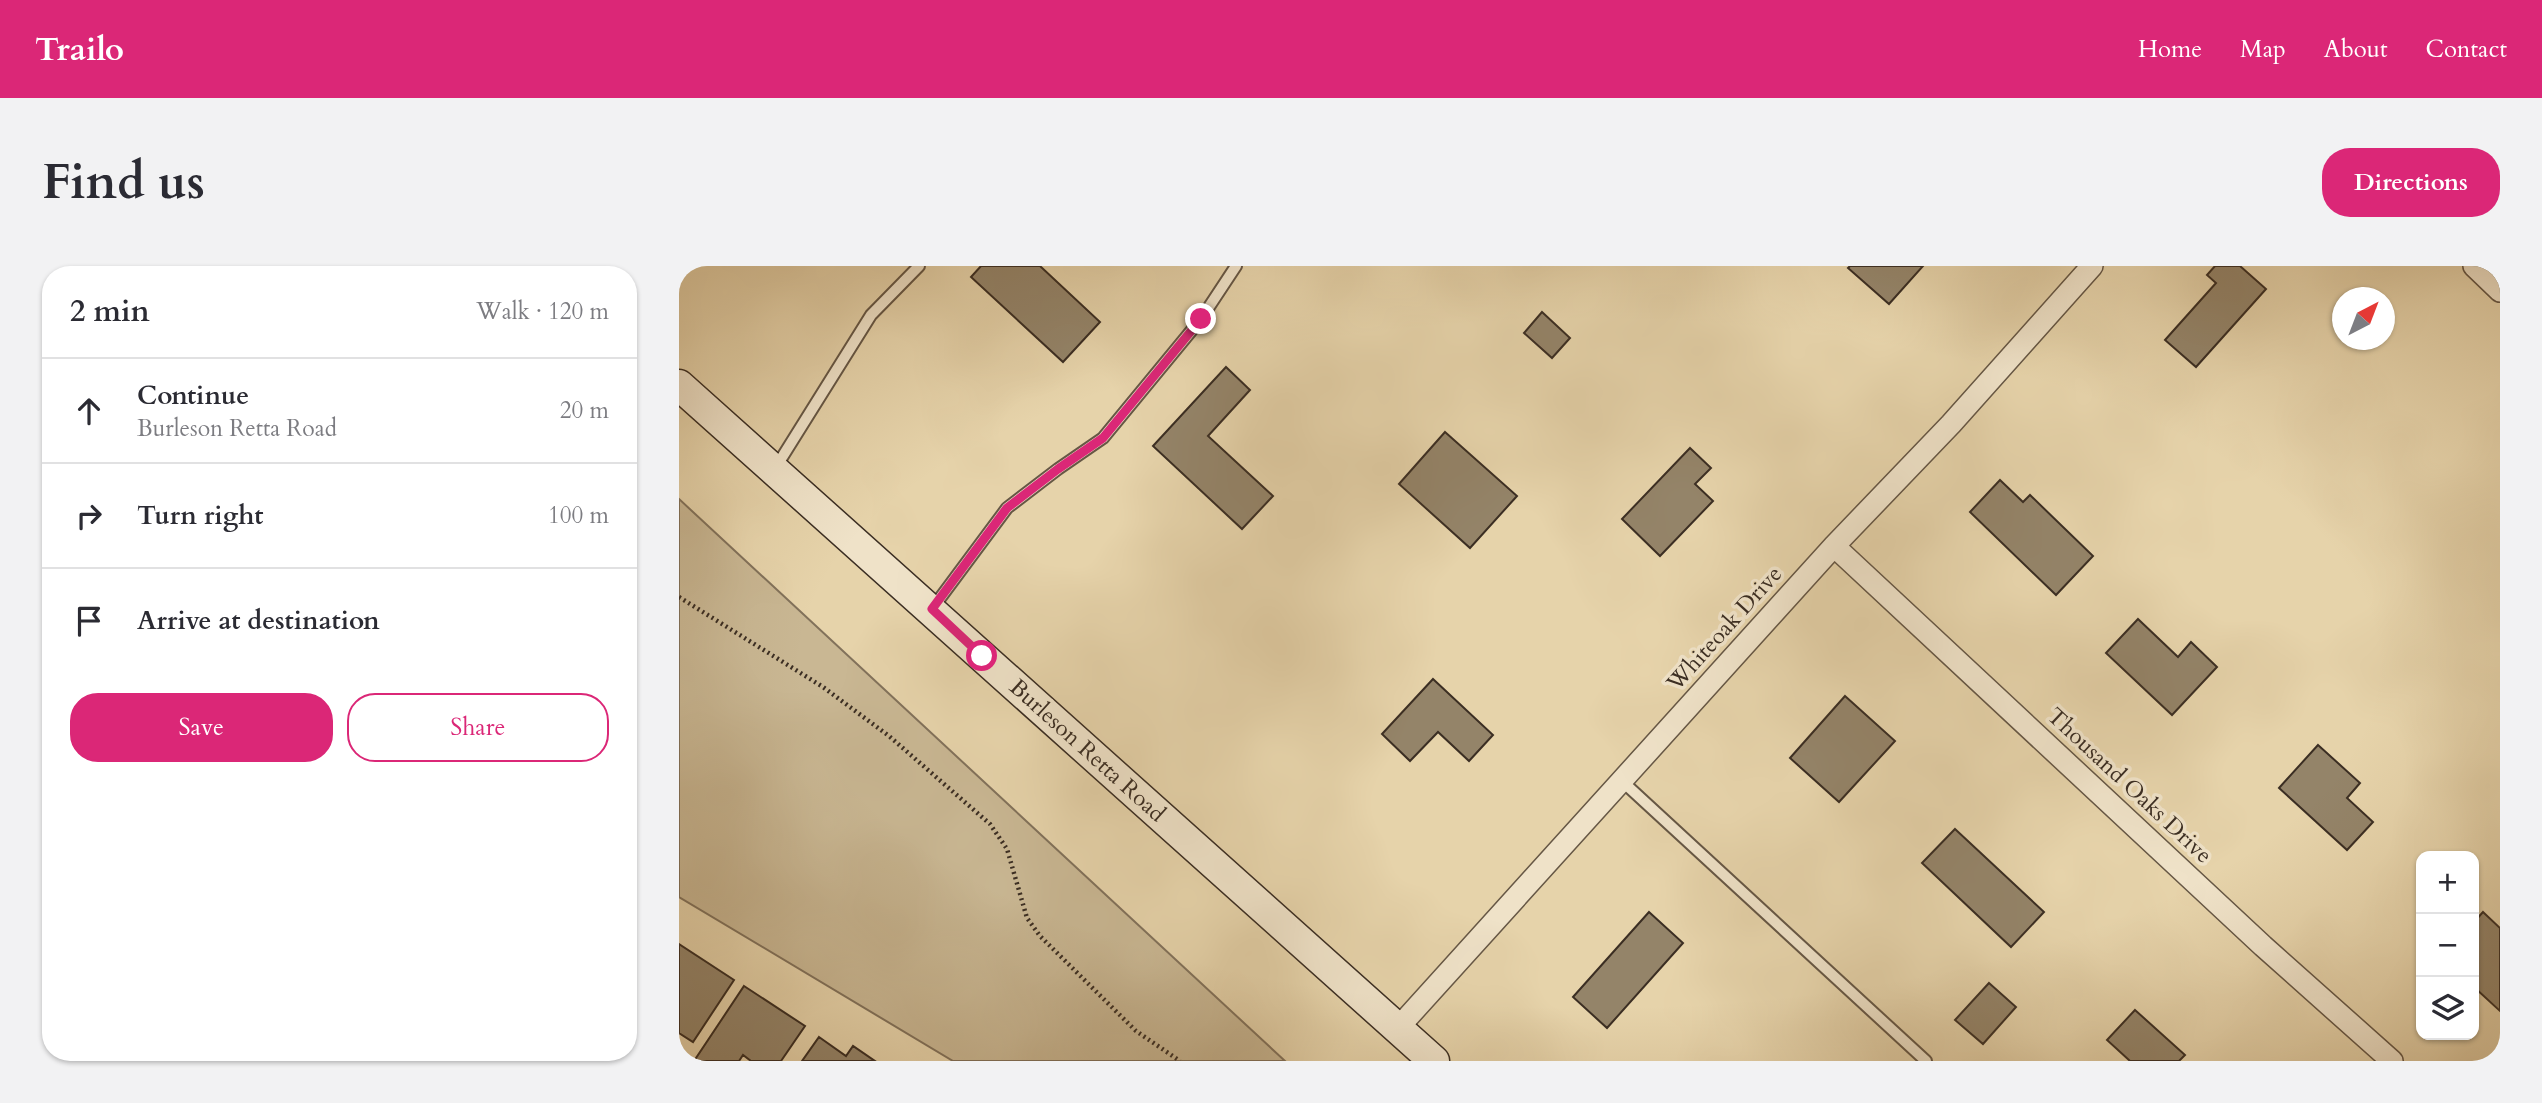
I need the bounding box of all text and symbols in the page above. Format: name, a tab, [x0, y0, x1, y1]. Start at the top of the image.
text: Trailo	[35, 27, 124, 72]
text: Home	[2138, 33, 2202, 66]
text: Map	[2240, 33, 2286, 66]
text: About	[2324, 33, 2388, 66]
text: Contact	[2426, 33, 2507, 66]
button: Directions	[2322, 148, 2500, 217]
text: Find us	[42, 149, 205, 216]
north arrow	[2332, 287, 2395, 350]
text: 2 min	[70, 291, 150, 332]
text: Walk · 120 m	[476, 296, 609, 327]
route end	[1185, 303, 1216, 334]
text: Continue	[137, 378, 249, 413]
icon: ahead	[70, 392, 108, 430]
text: 20 m	[560, 395, 609, 426]
text: Burleson Retta Road	[137, 413, 337, 444]
icon: right	[70, 497, 108, 535]
text: Turn right	[137, 498, 264, 533]
text: 100 m	[548, 500, 609, 531]
street label: Whiteoak Drive	[1659, 559, 1789, 698]
icon: arrive	[70, 602, 108, 640]
text: Arrive at destination	[137, 603, 380, 638]
route start	[966, 640, 997, 671]
street label: Burleson Retta Road	[1003, 672, 1173, 829]
button: Save	[70, 693, 333, 762]
button: Share	[347, 693, 609, 762]
street label: Thousand Oaks Drive	[2040, 701, 2219, 870]
map controls	[2416, 851, 2479, 1040]
button: +	[2416, 851, 2479, 914]
button: −	[2416, 914, 2479, 977]
button: layers	[2416, 977, 2479, 1040]

